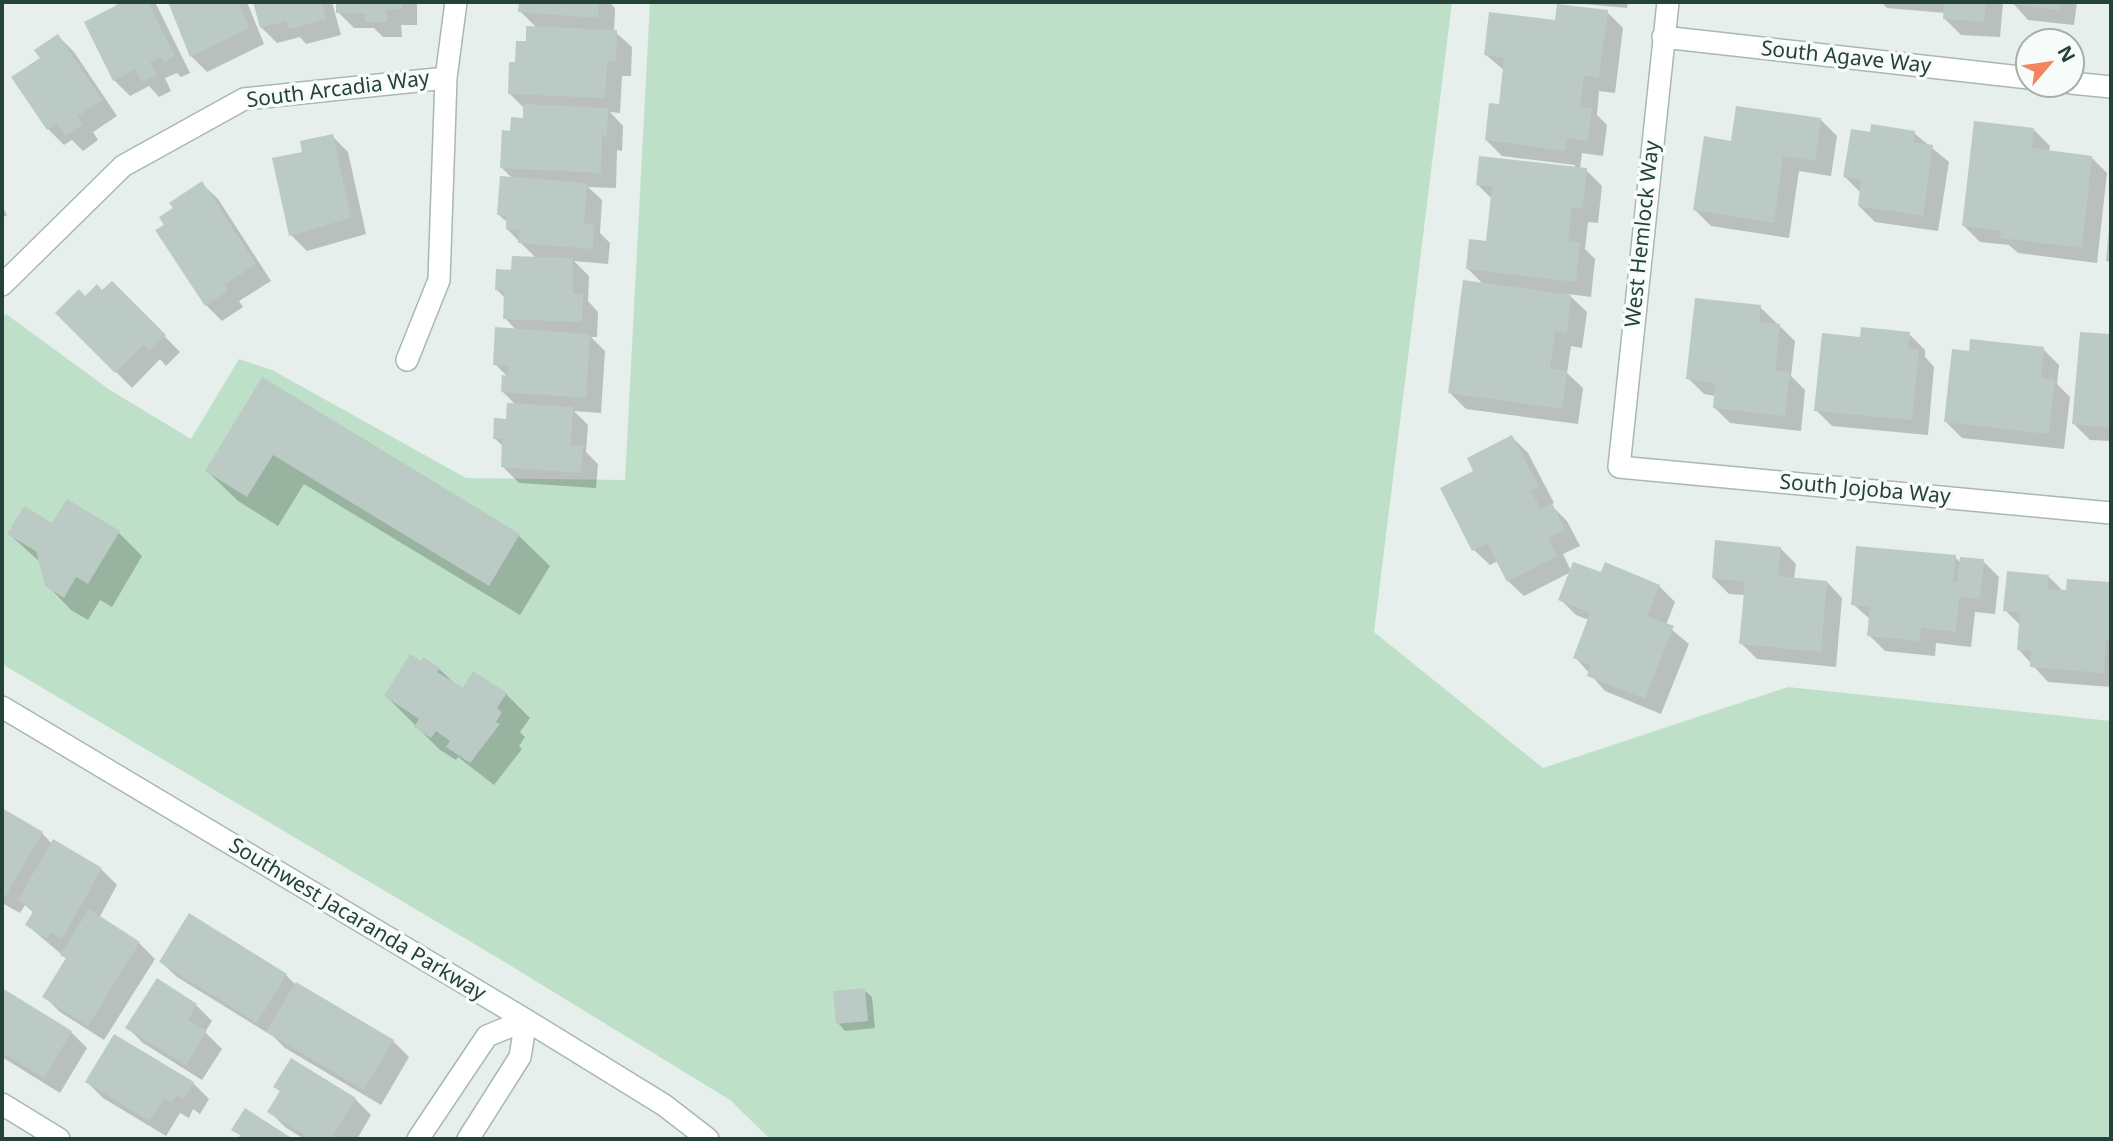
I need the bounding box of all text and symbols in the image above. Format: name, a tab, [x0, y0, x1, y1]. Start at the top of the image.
north arrow	[2015, 28, 2085, 98]
street label: South Agave Way	[1760, 37, 1932, 79]
text: N	[2051, 41, 2082, 67]
street label: South Arcadia Way	[245, 66, 431, 114]
street label: West Hemlock Way	[1621, 139, 1665, 329]
street label: South Jojoba Way	[1778, 470, 1952, 510]
street label: Southwest Jacaranda Parkway	[224, 833, 490, 1007]

